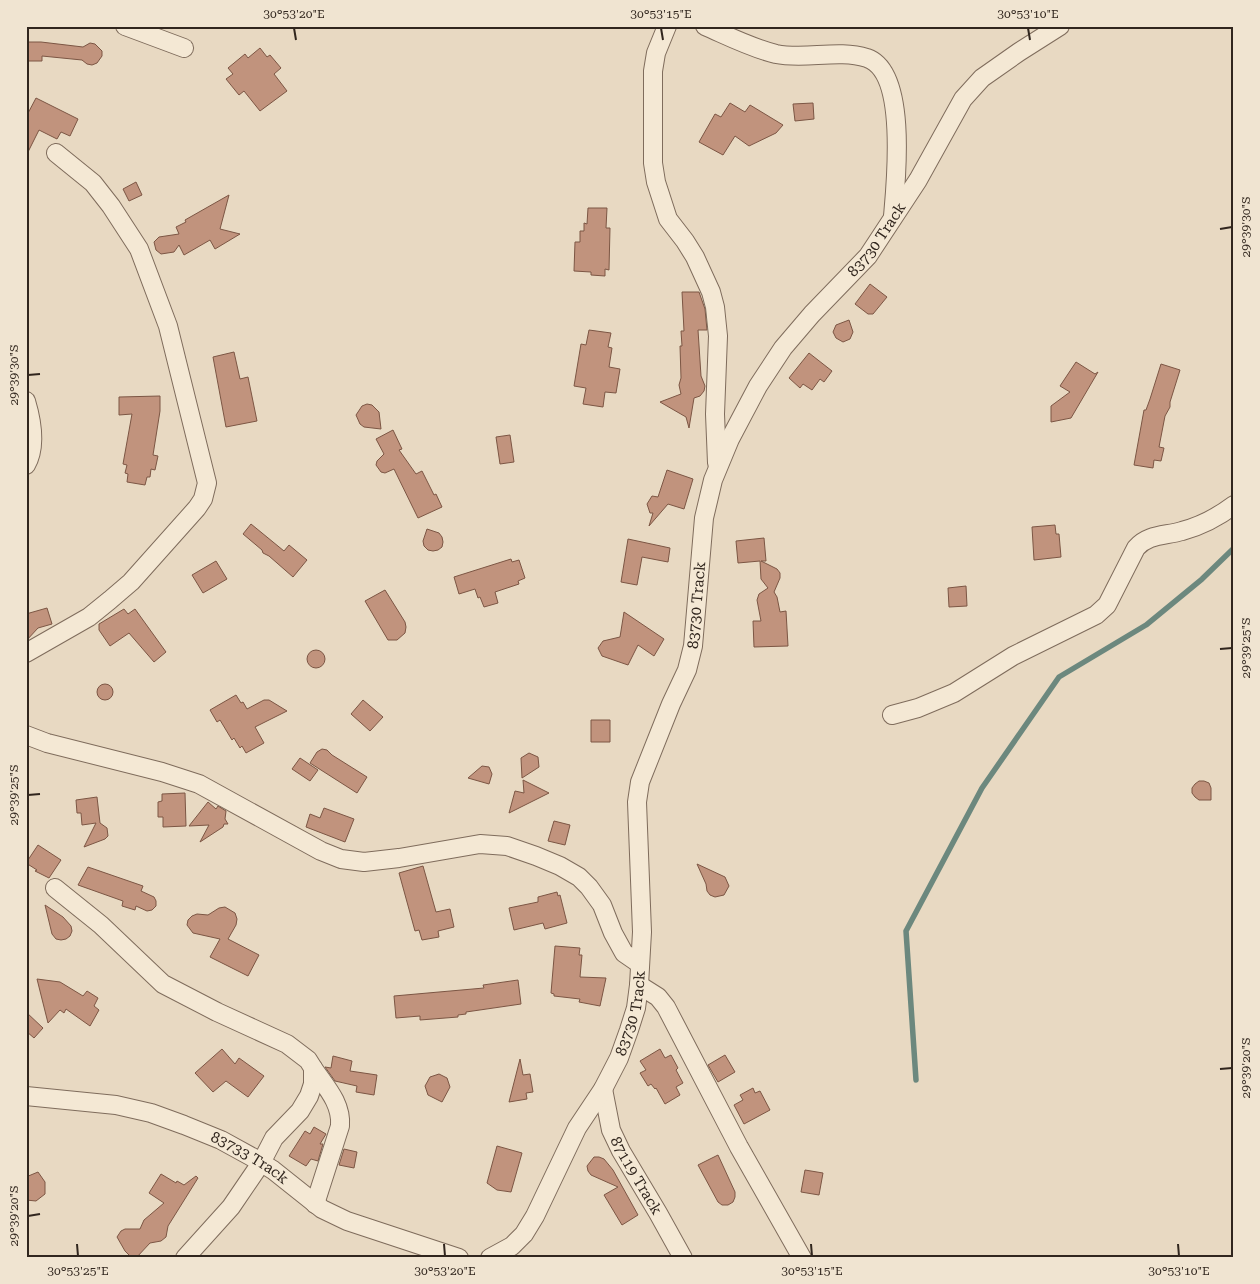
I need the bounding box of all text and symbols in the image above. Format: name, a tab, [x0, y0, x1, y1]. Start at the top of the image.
text: 30°53'20"E	[263, 7, 325, 21]
text: 30°53'15"E	[630, 7, 692, 21]
text: 30°53'10"E	[997, 7, 1059, 21]
text: 29°39'30"S	[1239, 197, 1253, 257]
street label: 83730 Track	[844, 199, 910, 281]
text: 29°39'30"S	[7, 345, 21, 405]
street label: 83730 Track	[684, 560, 709, 650]
text: 29°39'25"S	[1239, 618, 1253, 678]
text: 29°39'25"S	[7, 765, 21, 825]
street label: 83730 Track	[611, 970, 649, 1058]
text: 29°39'20"S	[1239, 1038, 1253, 1098]
street label: 83733 Track	[208, 1128, 293, 1188]
street label: 87119 Track	[606, 1134, 666, 1219]
text: 29°39'20"S	[7, 1186, 21, 1246]
text: 30°53'25"E	[47, 1264, 109, 1278]
text: 30°53'20"E	[414, 1264, 476, 1278]
text: 30°53'15"E	[781, 1264, 843, 1278]
text: 30°53'10"E	[1148, 1264, 1210, 1278]

